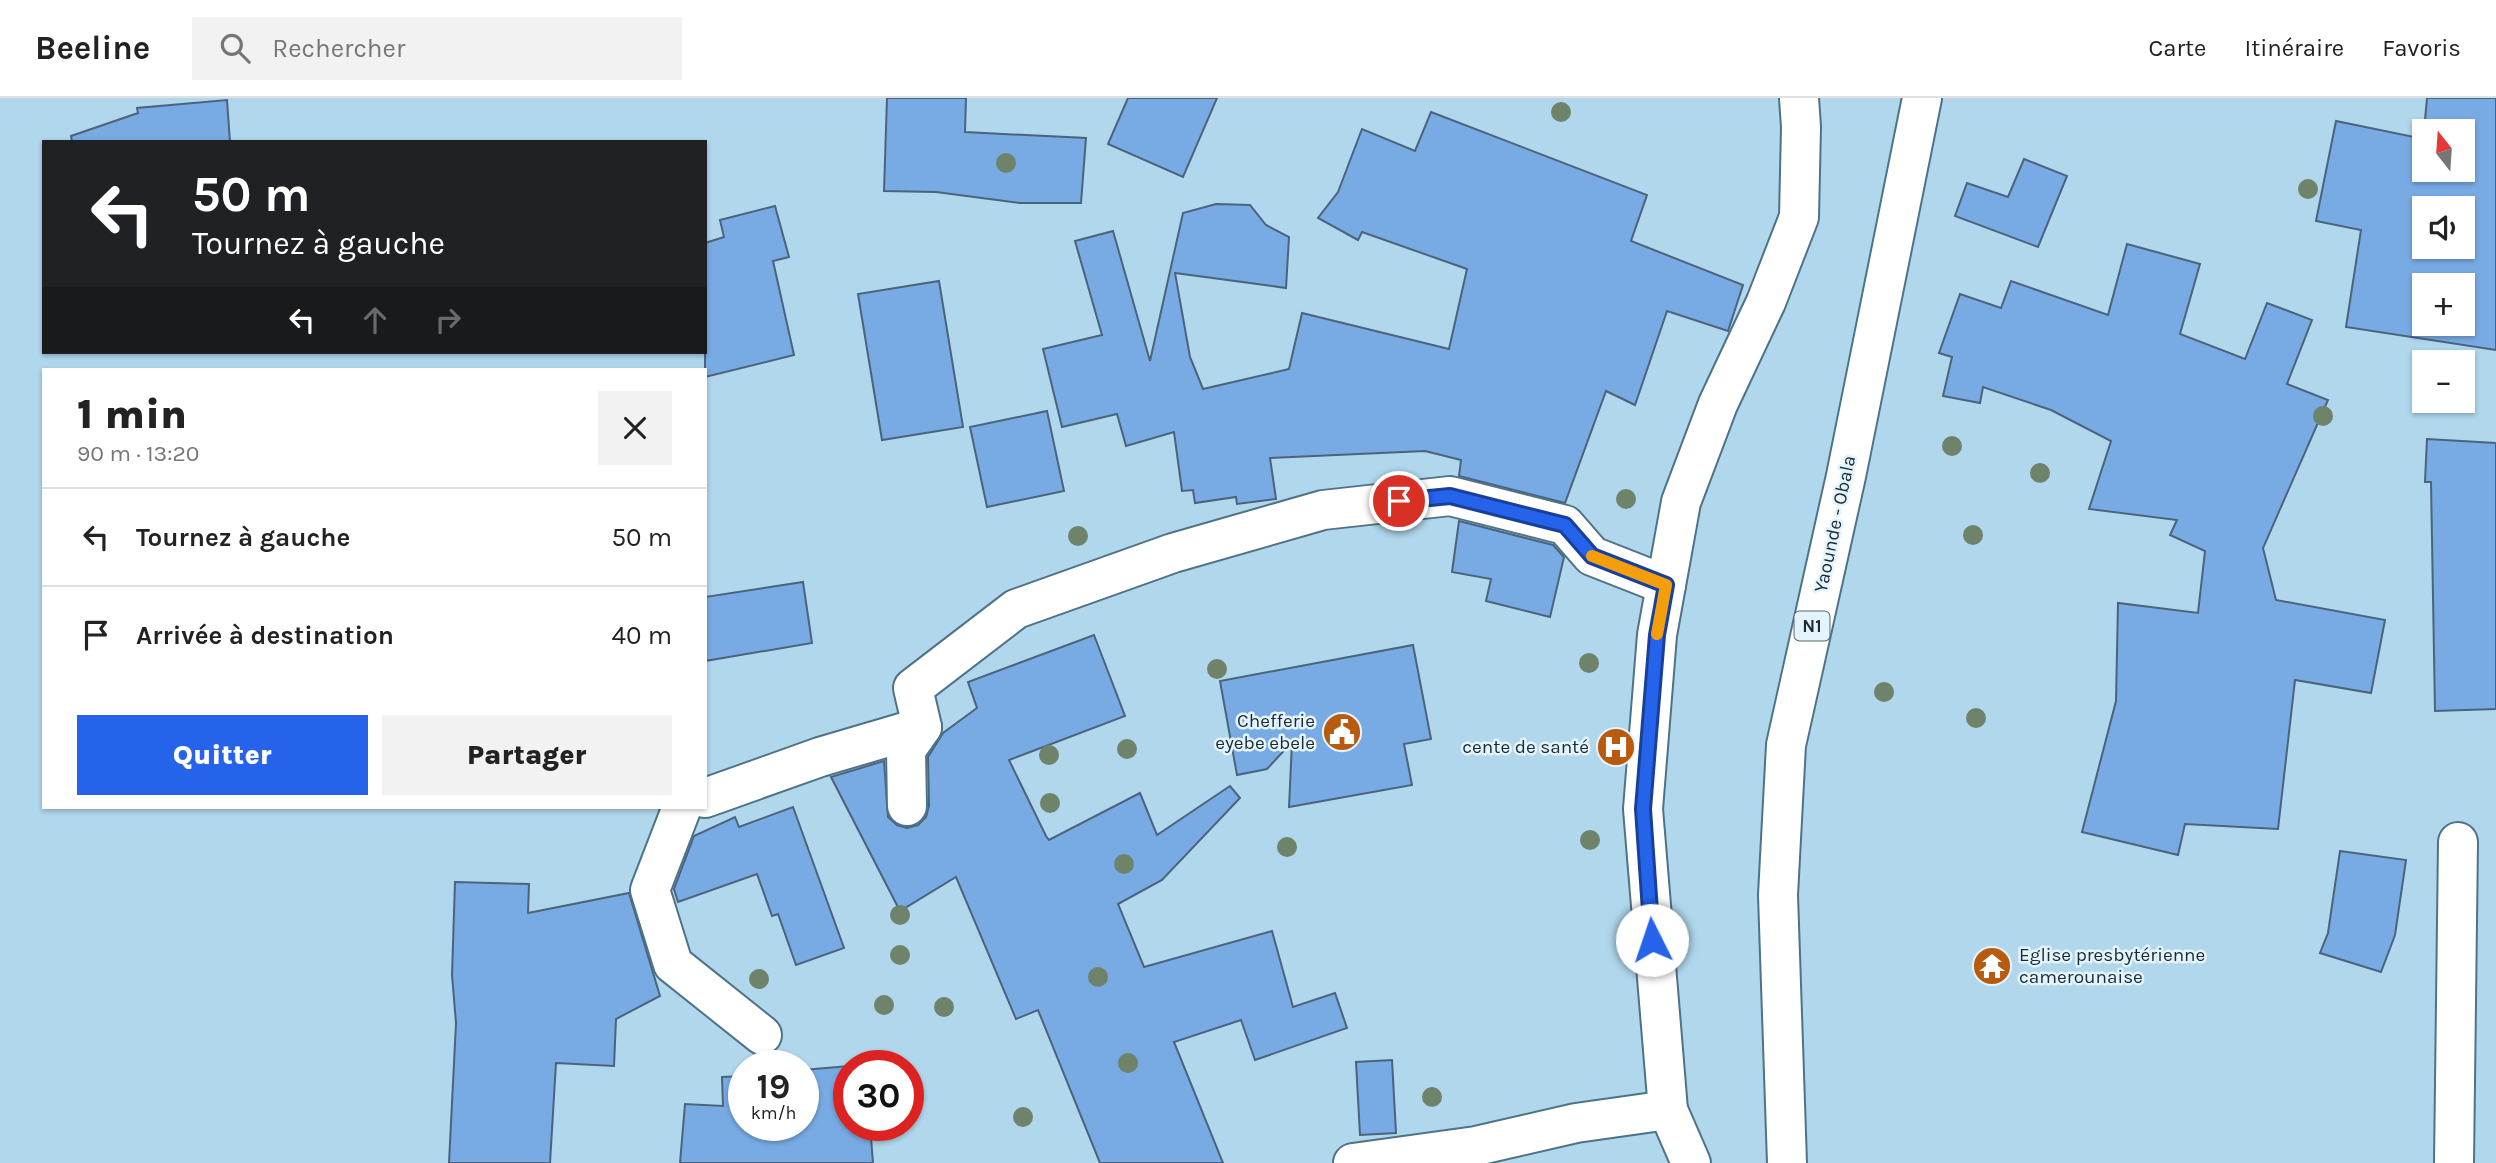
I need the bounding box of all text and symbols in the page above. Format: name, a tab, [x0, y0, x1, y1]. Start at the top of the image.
search box	[192, 17, 682, 80]
text: Beeline	[35, 29, 150, 67]
icon: search	[216, 29, 254, 67]
text: Rechercher	[272, 33, 405, 64]
text: Carte	[2148, 34, 2206, 62]
text: Itinéraire	[2244, 34, 2344, 62]
text: Favoris	[2382, 34, 2461, 62]
north arrow	[2412, 119, 2474, 182]
map controls	[2412, 119, 2475, 413]
text: 50 m	[192, 166, 310, 223]
icon: left	[77, 168, 168, 259]
button: sound	[2412, 196, 2475, 259]
text: Tournez à gauche	[192, 225, 445, 262]
button: +	[2412, 273, 2475, 336]
icon: left	[283, 301, 321, 339]
icon: ahead	[356, 301, 394, 339]
icon: right	[429, 301, 467, 339]
button: −	[2412, 350, 2475, 413]
text: 1 min	[77, 389, 187, 439]
button: close	[598, 391, 672, 465]
text: 90 m · 13:20	[77, 440, 199, 467]
street label: Yaounde - Obala	[1810, 453, 1860, 595]
pin	[1369, 471, 1429, 531]
icon: arrive	[1380, 482, 1418, 520]
icon: left	[77, 518, 115, 556]
text: Tournez à gauche	[136, 522, 350, 553]
text: 50 m	[611, 522, 672, 553]
road number: N1	[1794, 612, 1829, 640]
icon: arrive	[77, 616, 115, 654]
text: Arrivée à destination	[136, 620, 394, 651]
text: 40 m	[612, 620, 672, 651]
place label: Chefferie eyebe ebele	[1215, 710, 1315, 754]
public building icon: Chefferie eyebe ebele	[1321, 711, 1363, 753]
button: Quitter	[77, 715, 368, 795]
button: Partager	[382, 715, 672, 795]
hospital icon: cente de santé	[1595, 726, 1637, 768]
place label: cente de santé	[1462, 736, 1589, 758]
position arrow	[1615, 903, 1689, 977]
place label: Eglise presbytérienne camerounaise	[2019, 944, 2205, 988]
temple icon: Eglise presbytérienne camerounaise	[1971, 945, 2013, 987]
speed limit sign: 30	[833, 1050, 924, 1141]
text: 19	[757, 1066, 790, 1107]
text: km/h	[751, 1102, 796, 1124]

